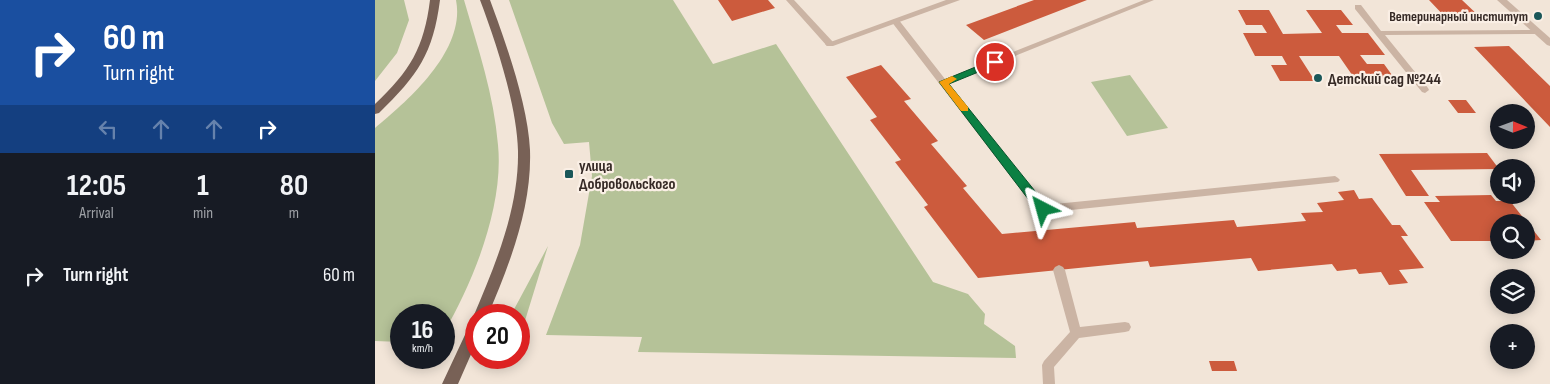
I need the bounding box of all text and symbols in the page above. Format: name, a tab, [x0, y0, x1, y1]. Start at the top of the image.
place label: Ветеринарный институт	[1389, 8, 1528, 25]
marker: Ветеринарный институт	[1532, 10, 1544, 22]
text: 60 m	[103, 17, 165, 60]
icon: right	[20, 20, 85, 85]
pin	[974, 41, 1016, 83]
icon: arrive	[981, 48, 1009, 76]
text: Turn right	[103, 60, 174, 87]
place label: Детский сад №244	[1328, 70, 1442, 89]
marker: Детский сад №244	[1312, 72, 1324, 84]
north arrow	[1490, 104, 1535, 149]
map controls	[1490, 104, 1535, 369]
icon: left	[94, 115, 122, 143]
icon: ahead	[147, 115, 175, 143]
icon: ahead	[200, 115, 228, 143]
icon: right	[253, 115, 281, 143]
place label: улица Добровольского	[579, 157, 676, 194]
button: sound	[1490, 159, 1535, 204]
text: 12:05	[67, 168, 126, 204]
text: 1	[197, 168, 209, 204]
text: 80	[280, 168, 308, 204]
marker: улица Добровольского	[563, 168, 575, 180]
position arrow	[1016, 182, 1068, 234]
text: Arrival	[79, 204, 114, 223]
text: min	[193, 204, 213, 223]
text: m	[289, 204, 299, 223]
button: search	[1490, 214, 1535, 259]
icon: right	[20, 262, 48, 290]
text: Turn right	[63, 264, 128, 287]
text: 60 m	[323, 264, 355, 287]
button: layers	[1490, 269, 1535, 314]
speed limit sign: 20	[465, 304, 530, 369]
text: 16	[412, 315, 433, 346]
button: +	[1490, 324, 1535, 369]
text: km/h	[412, 341, 433, 356]

